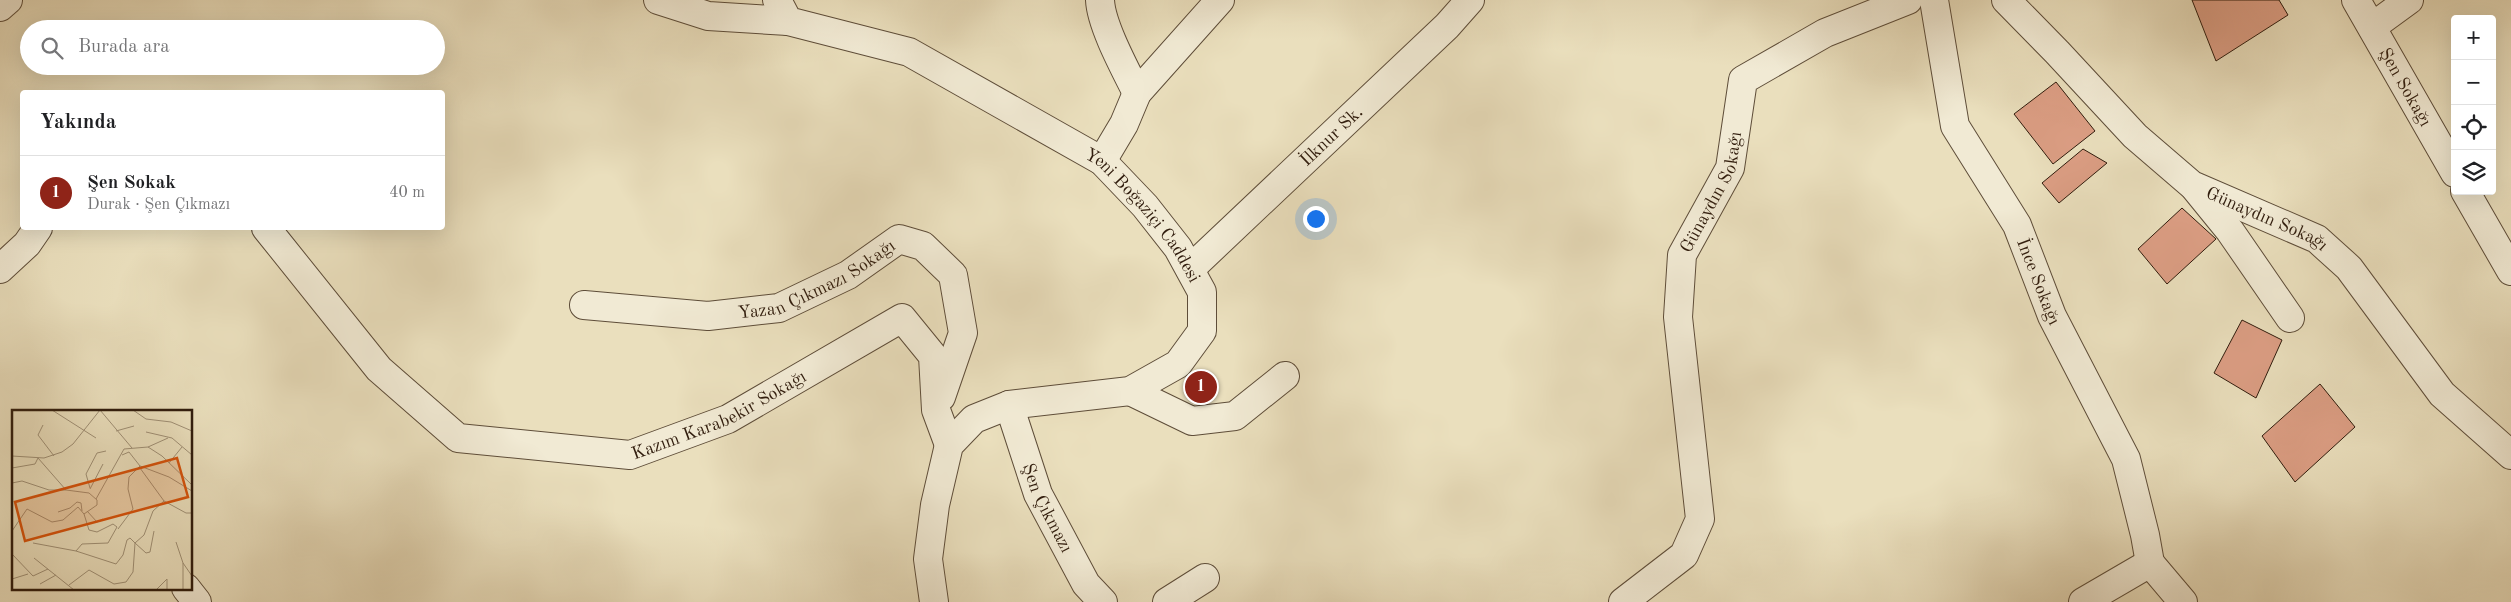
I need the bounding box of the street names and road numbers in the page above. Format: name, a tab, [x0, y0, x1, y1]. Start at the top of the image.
street label: Şen Sokağı	[2375, 45, 2434, 130]
street label: İlknur Sk.	[1295, 103, 1366, 170]
street label: Günaydın Sokağı	[1677, 130, 1745, 256]
street label: Yeni Boğaziçi Caddesi	[1082, 145, 1203, 286]
street label: Günaydın Sokağı	[2203, 184, 2331, 255]
street label: İnce Sokağı	[2013, 235, 2063, 328]
street label: Yazan Çıkmazı Sokağı	[737, 237, 899, 323]
street label: Kazım Karabekir Sokağı	[629, 368, 810, 464]
street label: Şen Çıkmazı	[1019, 461, 1076, 556]

